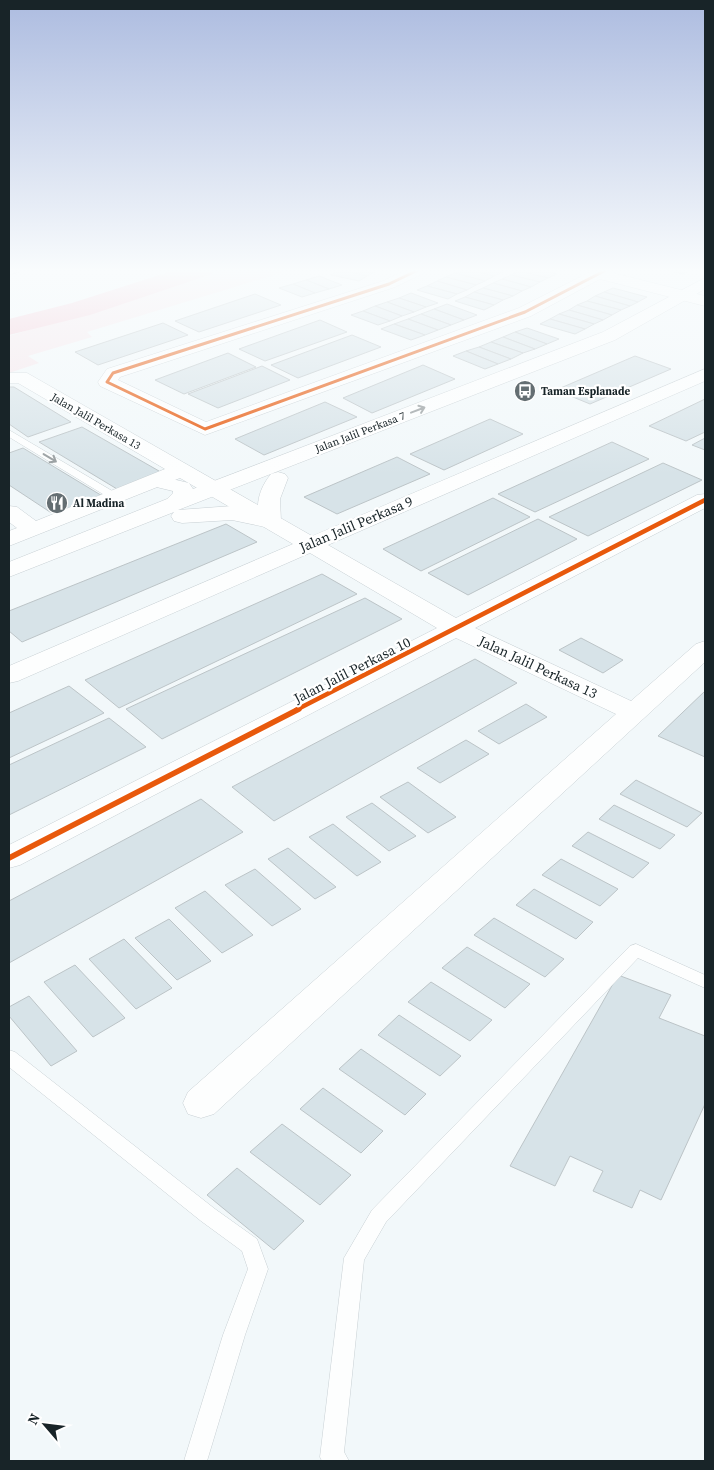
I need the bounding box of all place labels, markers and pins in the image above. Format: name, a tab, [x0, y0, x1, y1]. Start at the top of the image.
bus stop icon: Taman Esplanade	[513, 379, 537, 403]
place label: Taman Esplanade	[541, 384, 630, 399]
restaurant icon: Al Madina	[45, 491, 69, 515]
place label: Al Madina	[73, 496, 125, 511]

